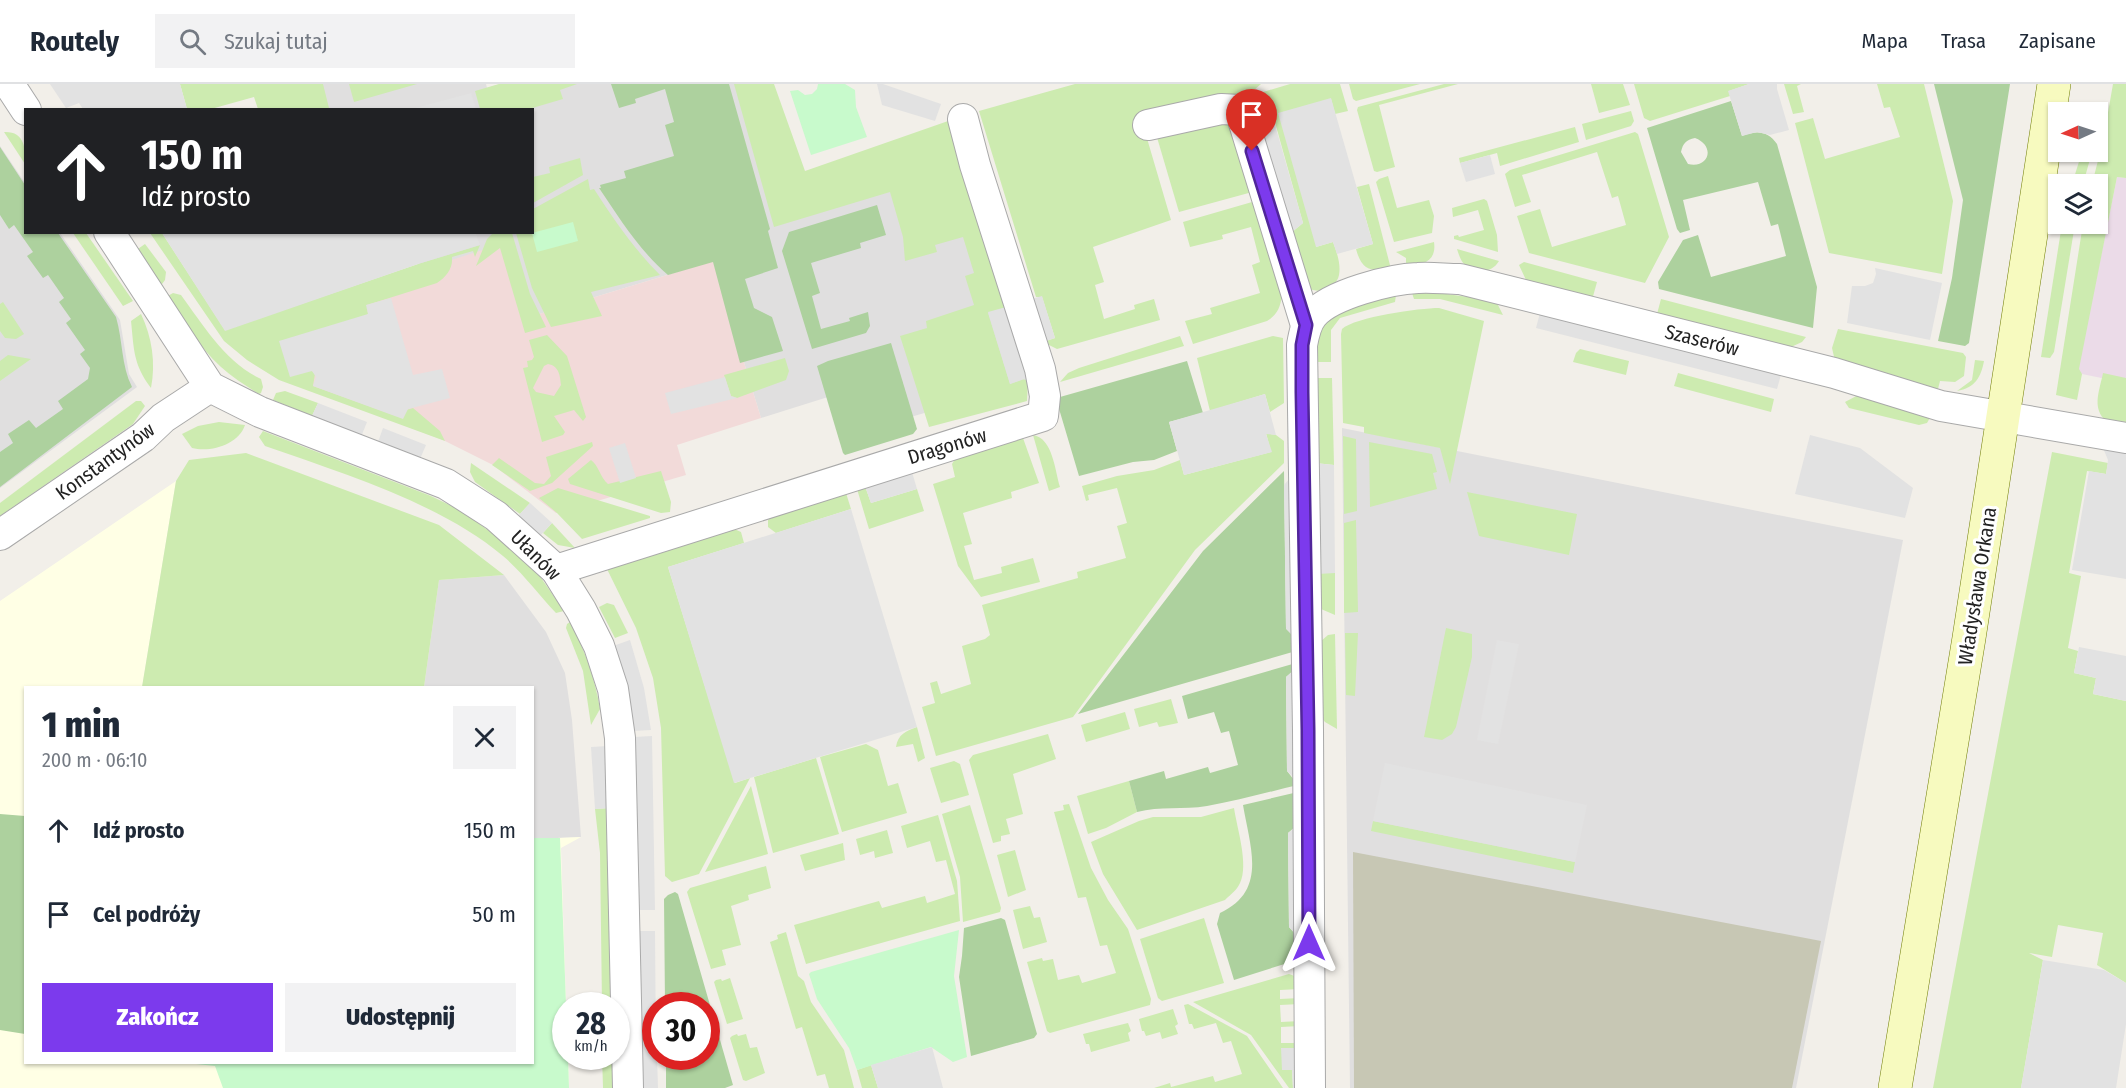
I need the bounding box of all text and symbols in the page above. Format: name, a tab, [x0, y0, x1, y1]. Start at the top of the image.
search box	[155, 14, 575, 68]
text: Routely	[30, 25, 119, 58]
icon: search	[176, 25, 209, 58]
text: Szukaj tutaj	[224, 28, 328, 55]
text: Mapa	[1862, 28, 1908, 54]
text: Trasa	[1941, 28, 1986, 54]
text: Zapisane	[2019, 28, 2096, 54]
pin	[1226, 89, 1277, 151]
icon: arrive	[1235, 98, 1268, 131]
north arrow	[2048, 102, 2108, 162]
map controls	[2048, 102, 2108, 234]
text: 150 m	[141, 130, 243, 180]
icon: ahead	[42, 132, 120, 210]
button: layers	[2048, 174, 2108, 234]
text: Idź prosto	[141, 181, 251, 213]
street label: Szaserów	[1662, 319, 1742, 361]
street label: Konstantynów	[51, 417, 159, 505]
street label: Dragonów	[905, 423, 989, 469]
street label: Władysława Orkana	[1953, 505, 2001, 667]
street label: Ułanów	[506, 525, 566, 585]
text: 1 min	[42, 703, 120, 747]
button: close	[453, 706, 516, 769]
text: 200 m · 06:10	[42, 748, 147, 772]
icon: ahead	[42, 814, 75, 847]
text: Idź prosto	[93, 817, 185, 844]
text: 150 m	[464, 817, 516, 844]
icon: arrive	[42, 898, 75, 931]
text: Cel podróży	[93, 901, 200, 928]
text: 50 m	[472, 901, 516, 928]
position arrow	[1277, 911, 1341, 975]
button: Zakończ	[42, 983, 273, 1052]
button: Udostępnij	[285, 983, 516, 1052]
speed limit sign: 30	[642, 992, 720, 1070]
text: 28	[576, 1006, 606, 1042]
text: km/h	[574, 1037, 608, 1055]

